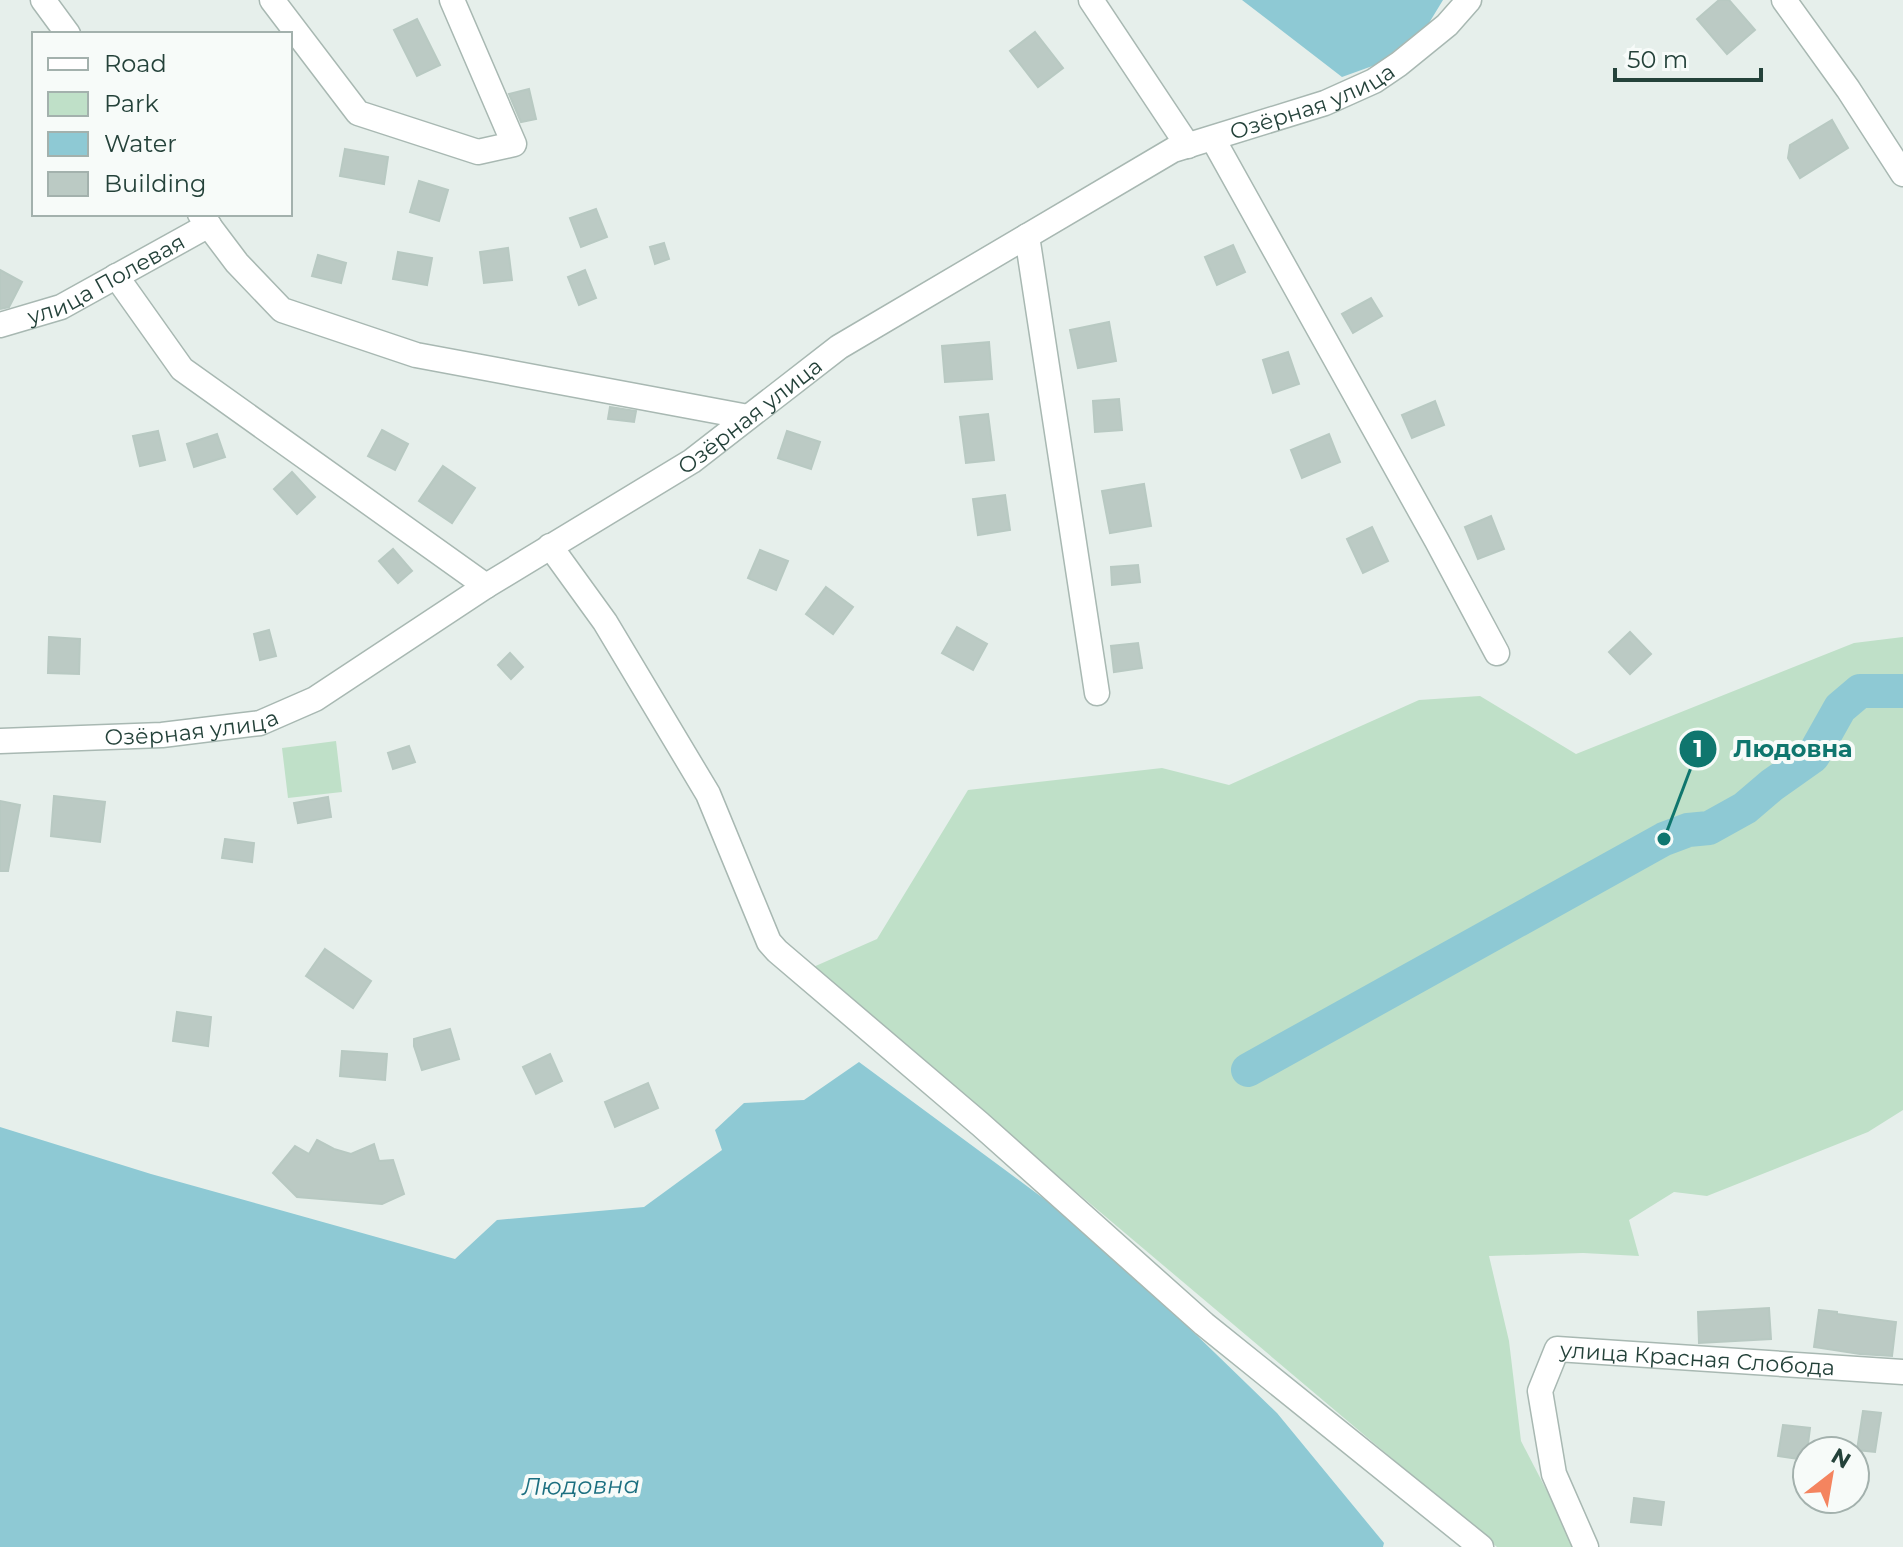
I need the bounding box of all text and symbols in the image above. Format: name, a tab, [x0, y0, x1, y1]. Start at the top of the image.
legend	[32, 32, 292, 216]
scale bar	[1615, 32, 1761, 82]
text: 50 m	[1627, 45, 1688, 74]
text: Road	[104, 49, 167, 78]
street label: Озёрная улица	[1227, 58, 1400, 146]
text: Park	[104, 89, 159, 118]
text: Water	[104, 129, 177, 158]
text: Building	[104, 169, 207, 198]
street label: улица Полевая	[23, 228, 190, 330]
street label: Озёрная улица	[673, 352, 827, 480]
street label: Озёрная улица	[104, 704, 283, 751]
callout: Людовна	[1678, 725, 1869, 773]
text: 1	[1693, 734, 1703, 763]
text: Людовна	[1733, 734, 1853, 763]
street label: улица Красная Слобода	[1558, 1336, 1836, 1381]
north arrow	[1791, 1435, 1871, 1515]
text: N	[1826, 1442, 1856, 1474]
water label: Людовна	[521, 1470, 640, 1501]

